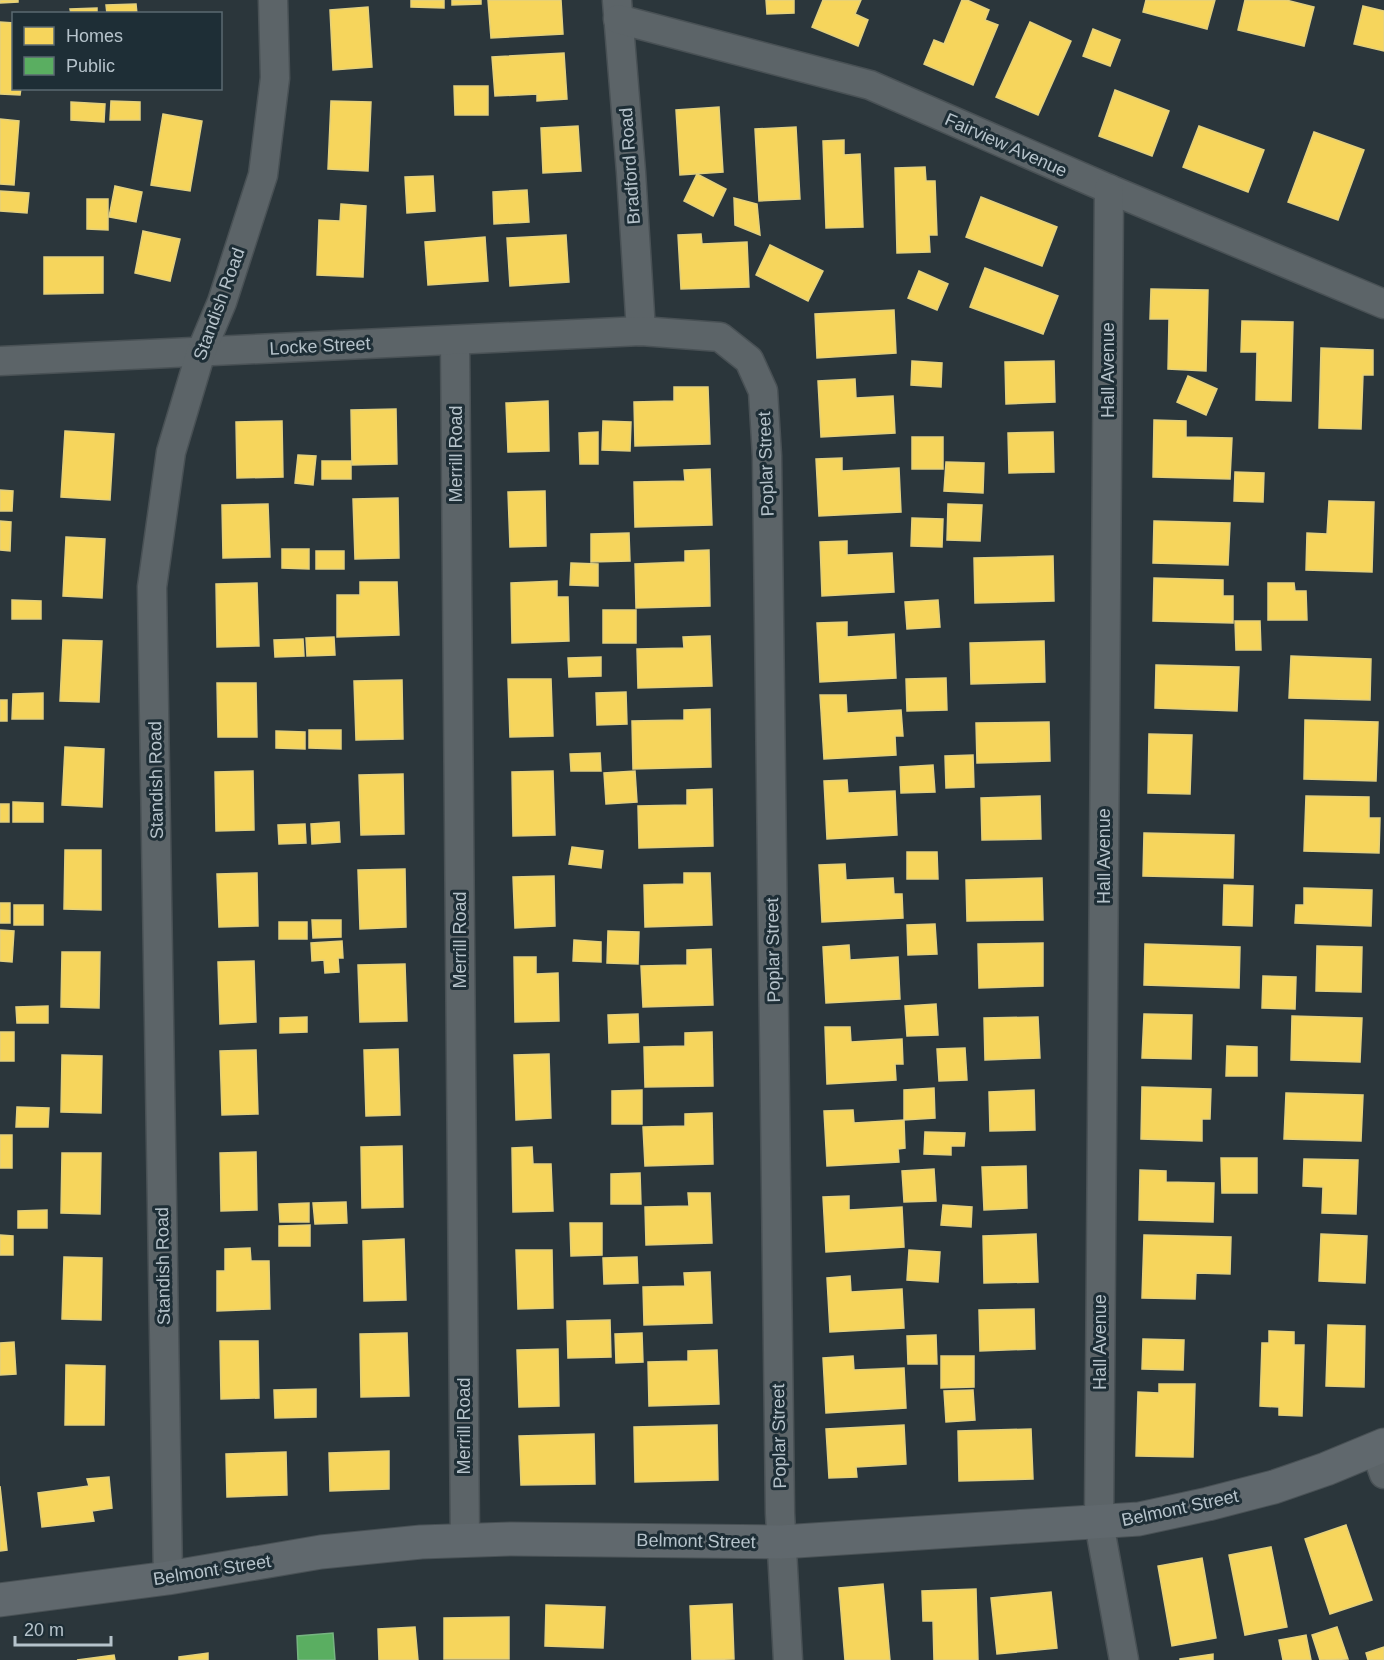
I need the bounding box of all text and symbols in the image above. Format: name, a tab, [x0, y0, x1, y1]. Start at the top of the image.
legend	[12, 12, 222, 90]
text: Homes	[66, 26, 123, 46]
text: Public	[66, 56, 115, 76]
street label: Bradford Road	[616, 107, 644, 225]
street label: Fairview Avenue	[942, 109, 1070, 181]
street label: Standish Road	[189, 245, 249, 363]
street label: Hall Avenue	[1098, 322, 1118, 418]
street label: Locke Street	[269, 333, 371, 359]
street label: Merrill Road	[446, 405, 466, 503]
street label: Poplar Street	[754, 411, 778, 517]
street label: Standish Road	[145, 721, 167, 839]
street label: Hall Avenue	[1094, 808, 1114, 904]
street label: Merrill Road	[450, 891, 470, 989]
street label: Poplar Street	[762, 897, 784, 1003]
street label: Standish Road	[152, 1207, 174, 1325]
street label: Hall Avenue	[1090, 1294, 1110, 1390]
street label: Merrill Road	[454, 1377, 474, 1475]
street label: Poplar Street	[768, 1383, 790, 1489]
street label: Belmont Street	[1120, 1486, 1240, 1530]
street label: Belmont Street	[636, 1530, 756, 1552]
street label: Belmont Street	[152, 1551, 272, 1589]
scale bar	[15, 1609, 111, 1647]
text: 20 m	[24, 1620, 64, 1640]

